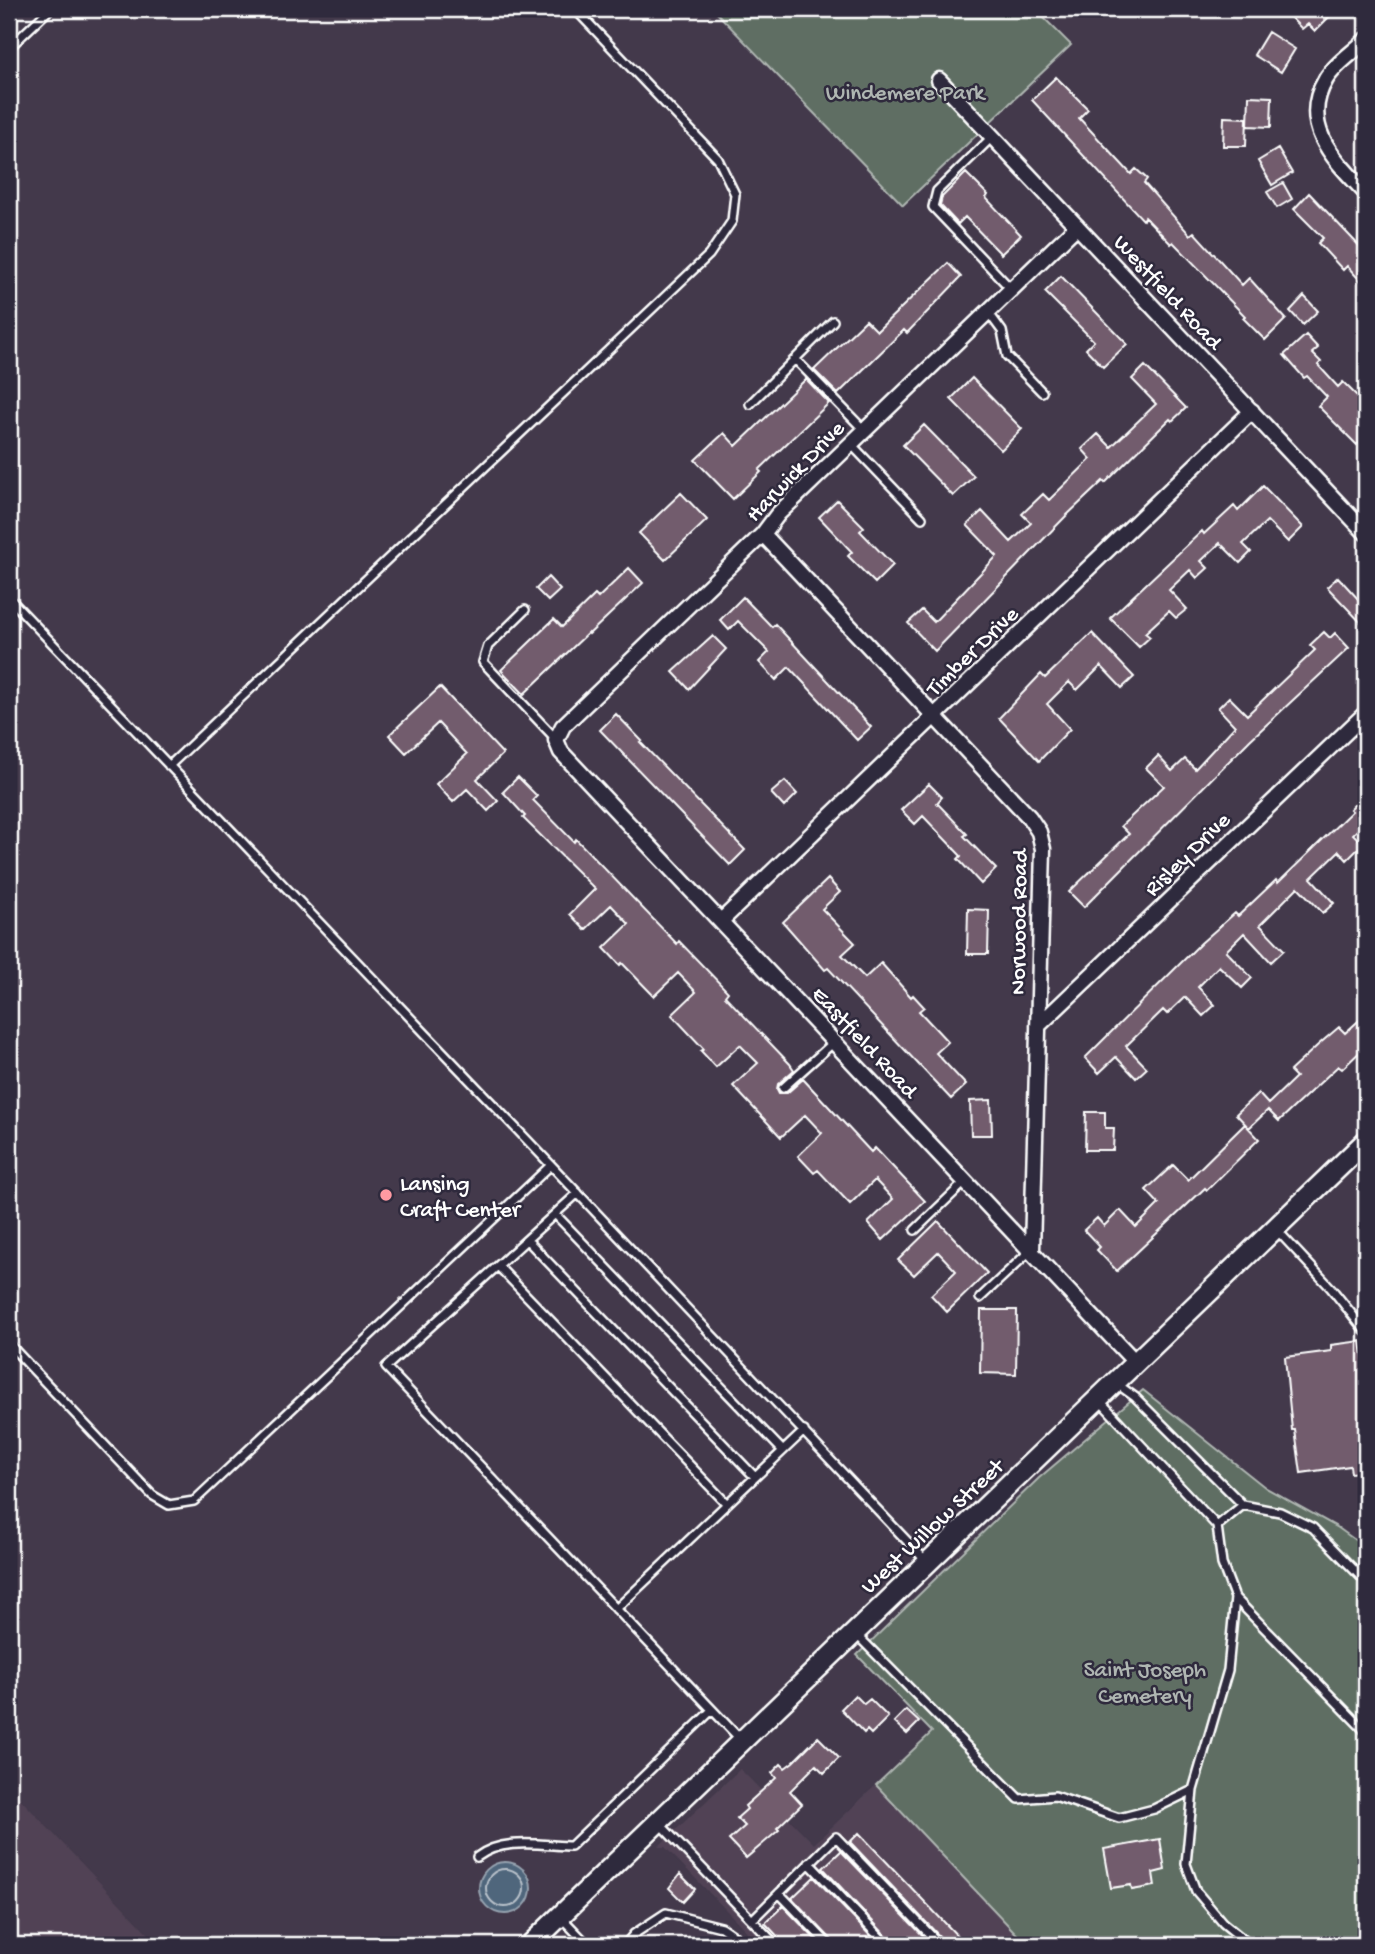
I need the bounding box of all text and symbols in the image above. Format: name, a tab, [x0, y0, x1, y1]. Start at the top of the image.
park label: Windemere Park	[826, 81, 987, 108]
street label: Westfield Road	[1106, 230, 1228, 358]
street label: Harwick Drive	[741, 415, 852, 529]
street label: Timber Drive	[920, 601, 1026, 705]
street label: Risley Drive	[1140, 807, 1238, 903]
street label: Norwood Road	[1006, 847, 1035, 995]
street label: Eastfield Road	[805, 982, 923, 1106]
place label: Lansing Craft Center	[400, 1172, 522, 1225]
marker: Lansing Craft Center	[378, 1187, 394, 1203]
street label: West Willow Street	[856, 1453, 1012, 1601]
park label: Saint Joseph Cemetery	[1084, 1658, 1206, 1711]

